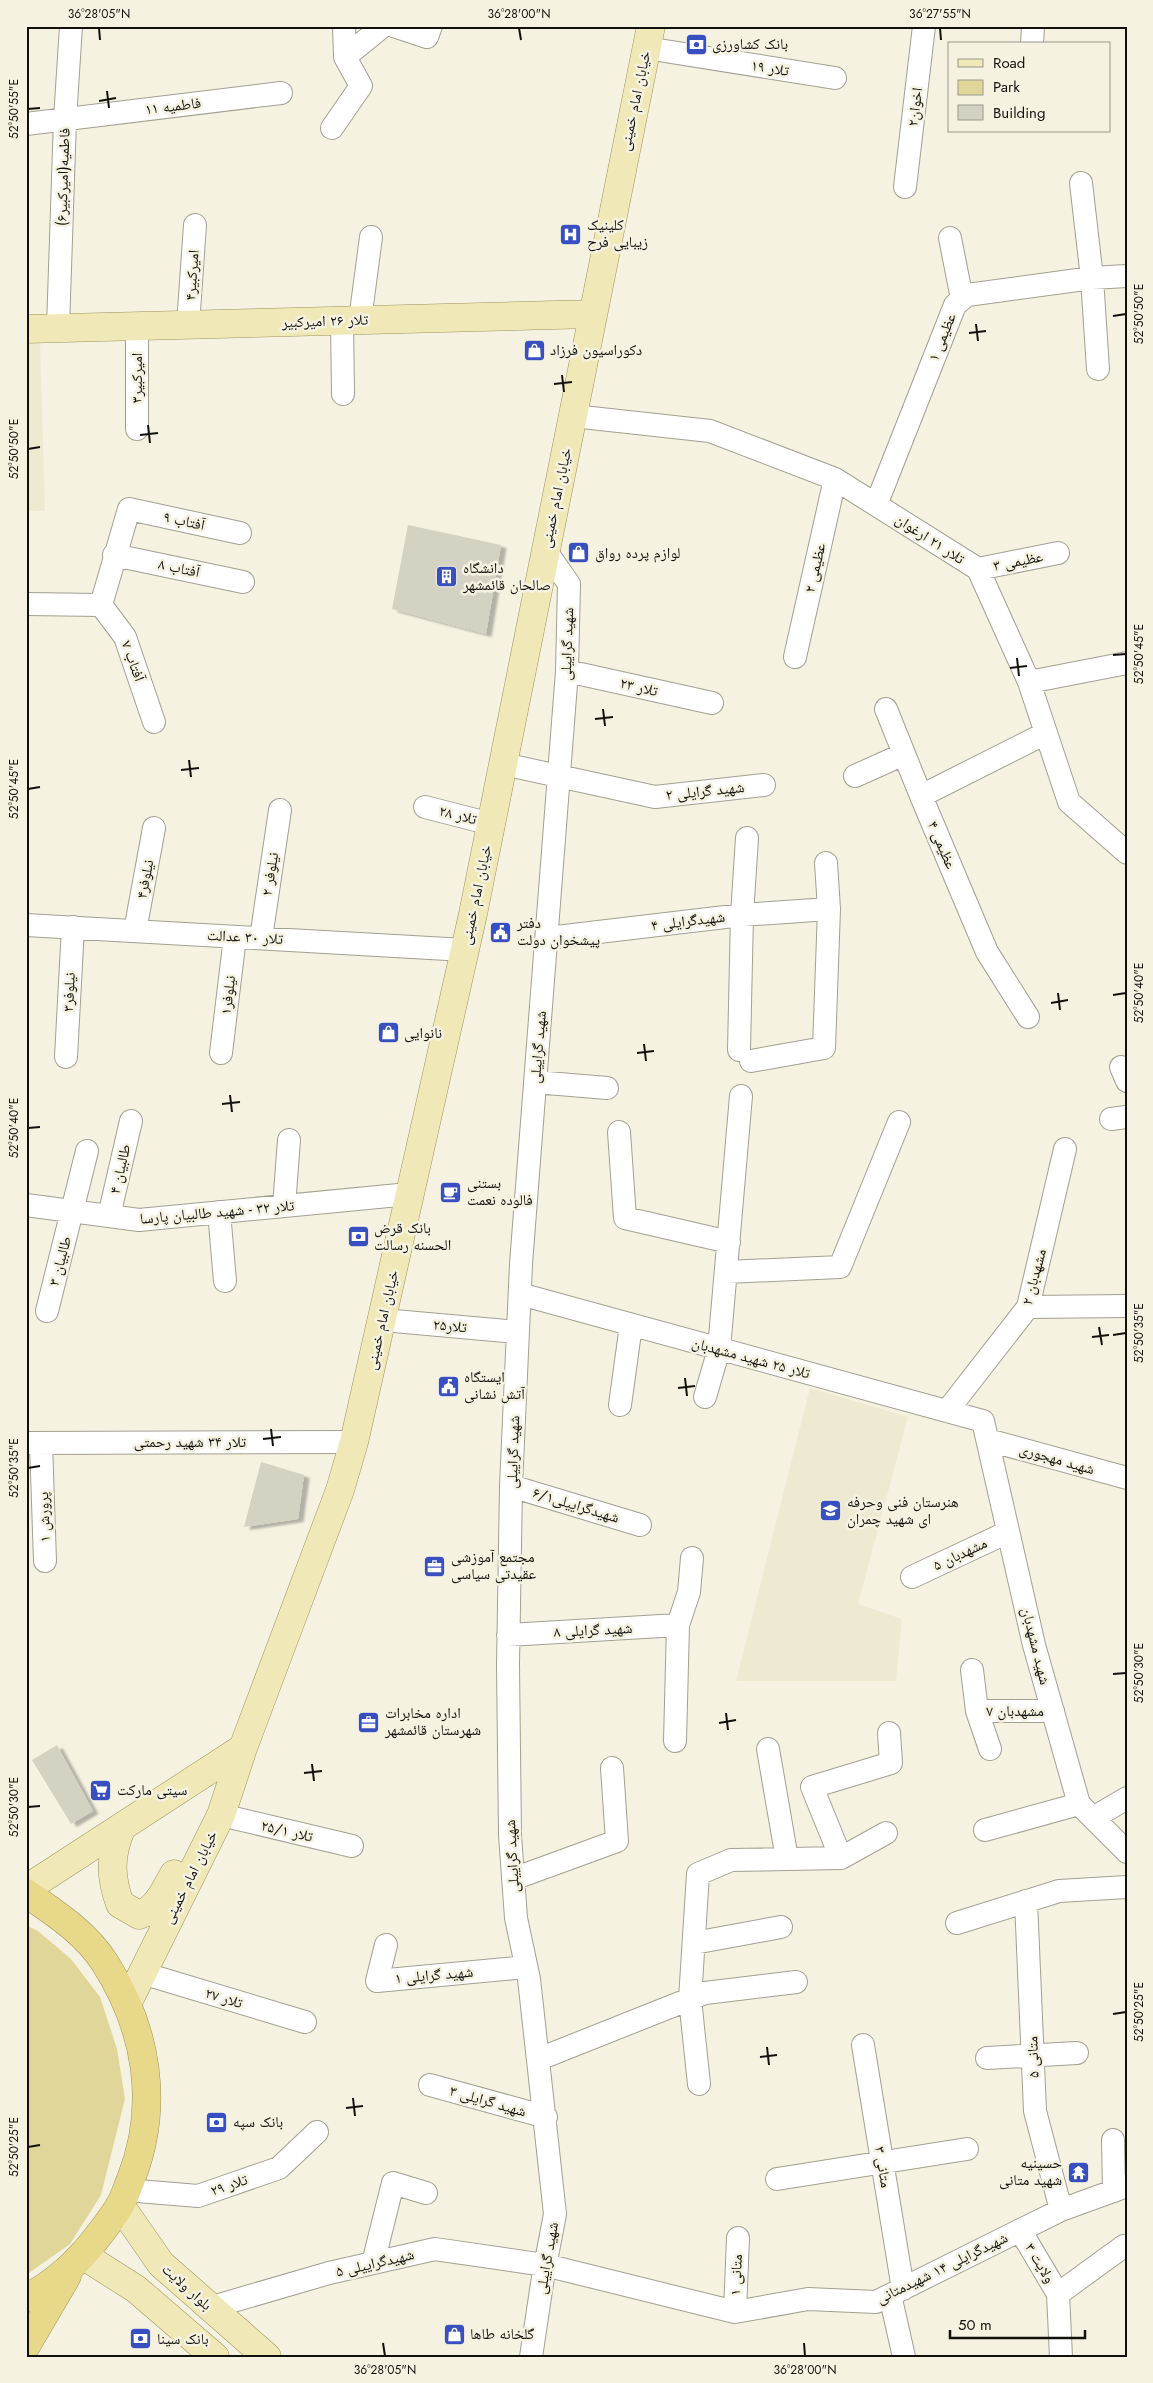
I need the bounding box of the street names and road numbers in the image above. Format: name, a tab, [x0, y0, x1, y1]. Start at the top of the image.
street label: خیابان امام خمینی	[614, 48, 656, 153]
street label: تلار ۱۹	[749, 54, 791, 82]
street label: اخوان۲	[902, 86, 928, 128]
street label: فاطمیه ۱۱	[144, 92, 202, 120]
street label: فاطمیه(امیرکبیر۶)	[50, 127, 76, 227]
street label: امیرکبیر۴	[179, 249, 205, 301]
street label: تلار ۲۶ امیرکبیر	[280, 308, 369, 334]
street label: عظیمی ۱	[922, 309, 962, 364]
street label: امیرکبیر۳	[126, 353, 148, 403]
street label: خیابان امام خمینی	[535, 445, 577, 550]
street label: آفتاب ۹	[161, 506, 208, 536]
street label: تلار ۲۱ ارغوان	[891, 508, 970, 570]
street label: عظیمی ۲	[799, 541, 831, 595]
street label: عظیمی ۳	[991, 545, 1045, 577]
street label: آفتاب ۸	[156, 553, 203, 583]
street label: شهید گراییلی	[555, 607, 579, 681]
street label: آفتاب ۷	[115, 638, 151, 686]
street label: تلار ۲۳	[618, 672, 661, 702]
street label: شهید گرایلی ۲	[665, 776, 745, 806]
street label: تلار ۲۸	[437, 800, 480, 830]
street label: عظیمی ۴	[922, 818, 962, 873]
street label: خیابان امام خمینی	[455, 842, 497, 947]
street label: نیلوفر ۲	[256, 851, 284, 897]
street label: نیلوفر۴	[130, 858, 160, 900]
street label: شهیدگرایلی ۴	[650, 906, 726, 936]
street label: تلار ۳۰ عدالت	[206, 924, 284, 950]
street label: نیلوفر۳	[57, 972, 81, 1012]
street label: نیلوفر۱	[215, 974, 241, 1016]
street label: شهید گراییلی	[524, 1010, 552, 1084]
street label: طالبیان ۴	[104, 1142, 136, 1196]
street label: تلار ۳۲ - شهید طالبیان پارسا	[139, 1194, 296, 1230]
street label: طالبیان ۳	[43, 1234, 77, 1288]
street label: مشهدبان ۲	[1016, 1246, 1052, 1308]
street label: خیابان امام خمینی	[360, 1267, 404, 1372]
street label: تلار۲۵	[432, 1314, 468, 1338]
street label: تلار ۲۵ شهید مشهدبان	[689, 1332, 813, 1384]
street label: شهید گراییلی	[501, 1415, 525, 1489]
street label: تلار ۳۴ شهید رحمتی	[134, 1431, 247, 1453]
street label: شهید مهجوری	[1017, 1438, 1097, 1480]
street label: شهیدگراییلی۶/۱	[530, 1481, 622, 1529]
street label: پرورش ۱	[32, 1491, 56, 1543]
street label: مشهدبان ۵	[929, 1532, 991, 1576]
street label: شهید مشهدبان	[1016, 1605, 1056, 1687]
street label: شهید گرایلی ۸	[553, 1617, 633, 1643]
street label: مشهدبان ۷	[986, 1700, 1044, 1722]
street label: تلار ۲۵/۱	[259, 1814, 316, 1848]
street label: شهید گراییلی	[499, 1819, 525, 1893]
street label: خیابان امام خمینی	[157, 1826, 223, 1927]
street label: شهید گرایلی ۱	[394, 1961, 474, 1989]
street label: تلار ۲۷	[203, 1982, 246, 2014]
street label: متانی ۵	[1021, 2036, 1045, 2078]
street label: شهید گرایلی ۳	[447, 2080, 529, 2122]
street label: متانی ۳	[869, 2145, 897, 2189]
street label: تلار ۲۹	[207, 2168, 251, 2202]
street label: شهید گراییلی	[530, 2220, 564, 2296]
street label: شهیدگرایلی ۱۴ شهیدمتانی	[872, 2226, 1012, 2309]
street label: ولایت ۳	[1019, 2239, 1061, 2287]
street label: شهیدگراییلی ۵	[334, 2243, 416, 2283]
street label: متانی ۱	[724, 2253, 748, 2296]
street label: بلوار ولایت	[157, 2258, 217, 2316]

